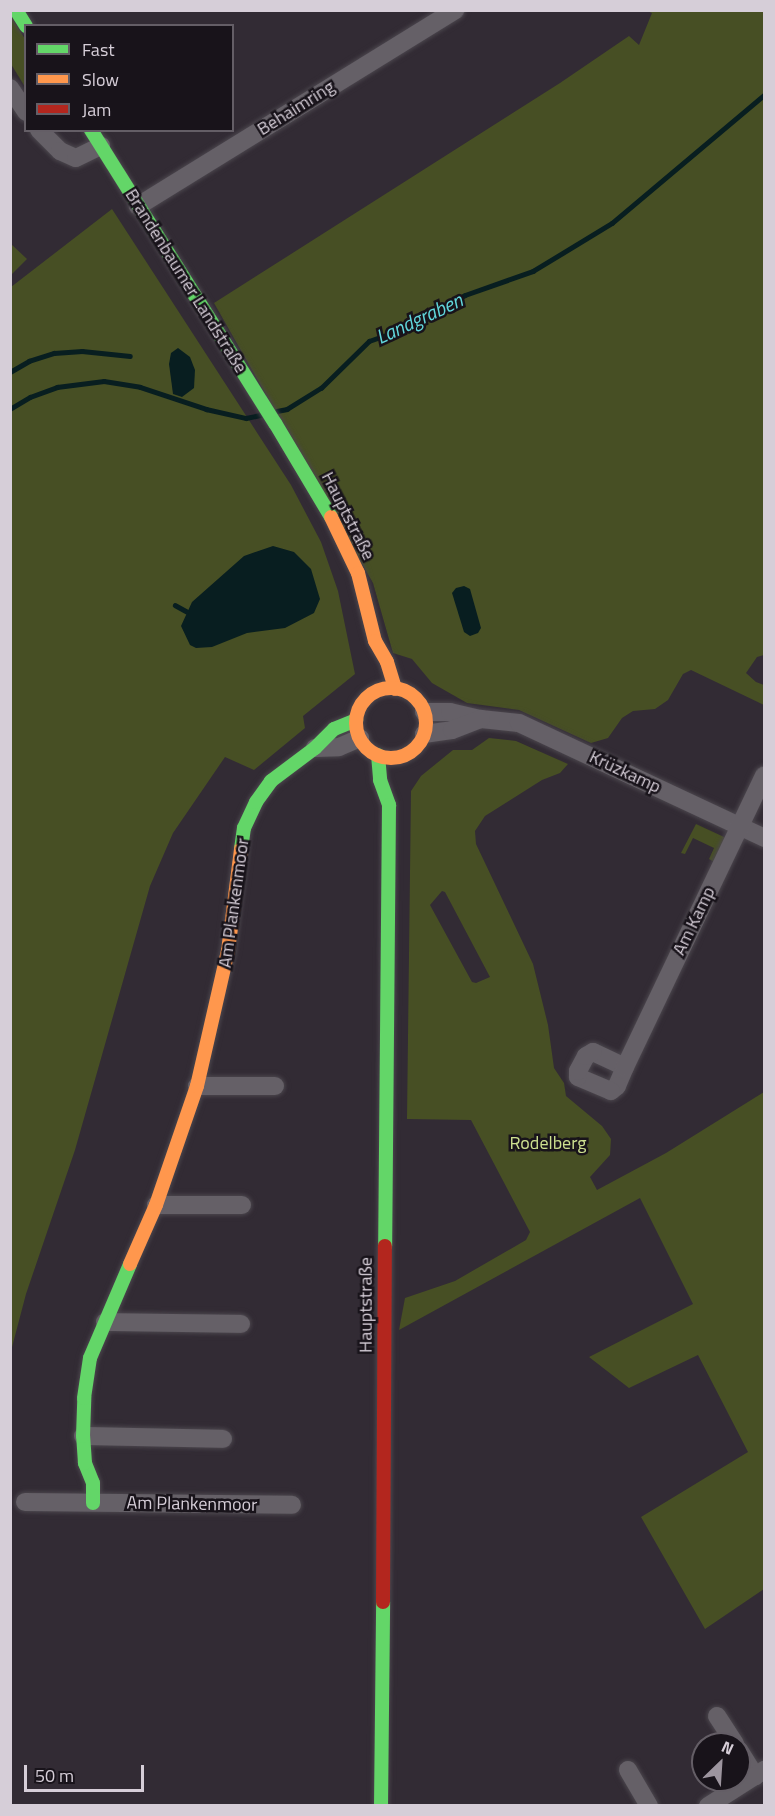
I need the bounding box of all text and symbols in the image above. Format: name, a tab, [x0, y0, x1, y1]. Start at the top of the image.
legend	[24, 24, 234, 132]
text: Fast	[82, 36, 115, 63]
text: Slow	[82, 66, 119, 93]
street label: Behaimring	[253, 76, 339, 140]
text: Jam	[82, 96, 111, 123]
street label: Brandenbaumer Landstraße	[120, 185, 252, 377]
water label: Landgraben	[372, 287, 466, 349]
street label: Hauptstraße	[317, 468, 379, 564]
street label: Krüzkamp	[586, 746, 664, 798]
street label: Am Plankenmoor	[214, 837, 254, 969]
street label: Am Kamp	[668, 883, 720, 959]
park label: Rodelberg	[509, 1132, 587, 1154]
street label: Hauptstraße	[355, 1257, 377, 1353]
street label: Am Plankenmoor	[126, 1492, 258, 1516]
north arrow	[691, 1732, 751, 1792]
text: N	[718, 1734, 738, 1761]
scale bar	[27, 1753, 147, 1791]
text: 50 m	[35, 1762, 74, 1789]

